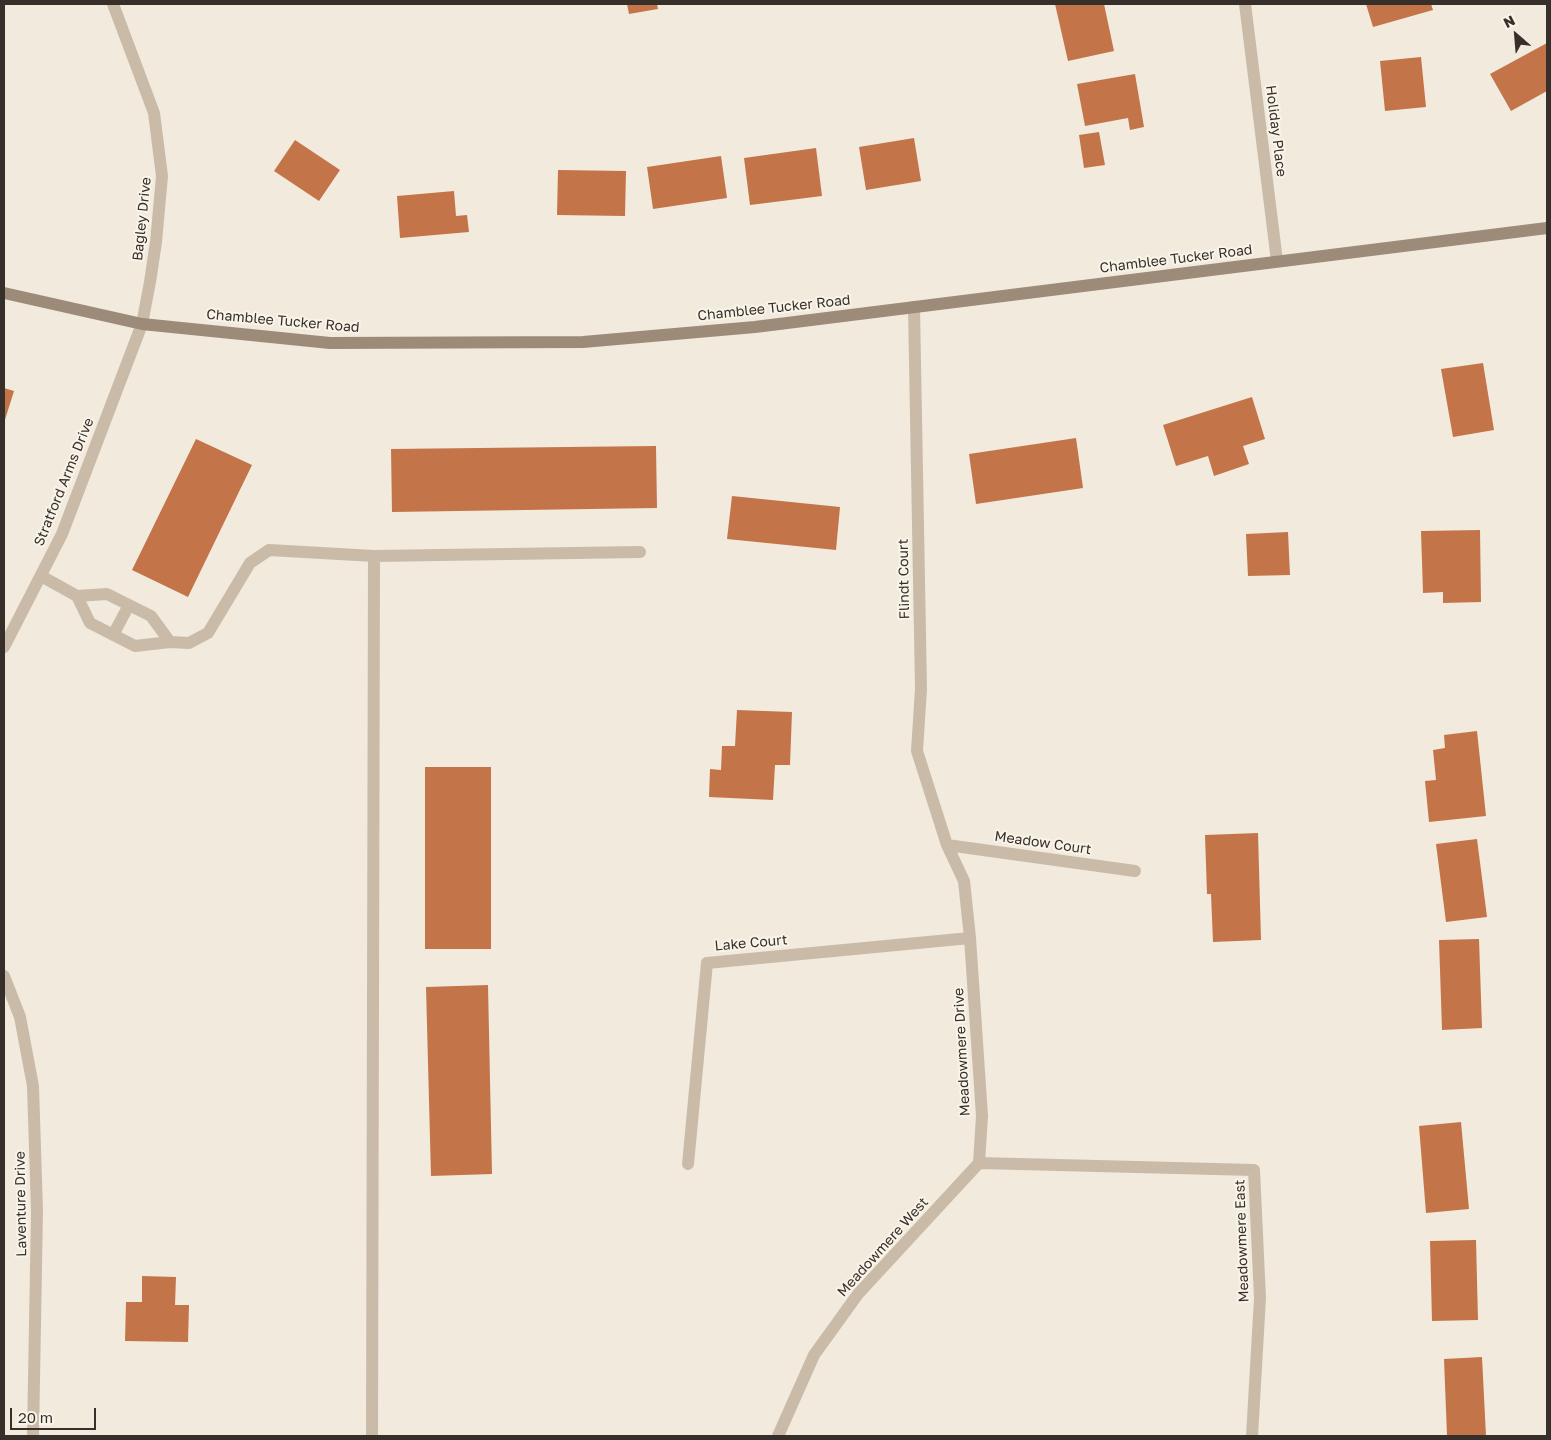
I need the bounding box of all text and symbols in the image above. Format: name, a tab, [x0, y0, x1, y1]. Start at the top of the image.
north arrow	[1491, 10, 1541, 60]
text: N	[1500, 11, 1518, 31]
street label: Holiday Place	[1262, 84, 1290, 178]
street label: Bagley Drive	[129, 176, 155, 262]
street label: Chamblee Tucker Road	[1099, 241, 1253, 277]
street label: Chamblee Tucker Road	[697, 292, 851, 324]
street label: Chamblee Tucker Road	[206, 306, 360, 336]
street label: Stratford Arms Drive	[31, 416, 97, 548]
street label: Flindt Court	[895, 539, 913, 619]
street label: Meadow Court	[994, 828, 1092, 858]
street label: Lake Court	[714, 931, 788, 955]
street label: Meadowmere Drive	[950, 987, 974, 1117]
street label: Laventure Drive	[12, 1151, 30, 1257]
street label: Meadowmere East	[1231, 1179, 1253, 1303]
street label: Meadowmere West	[834, 1194, 932, 1300]
scale bar	[12, 1398, 99, 1430]
text: 20 m	[18, 1408, 53, 1426]

